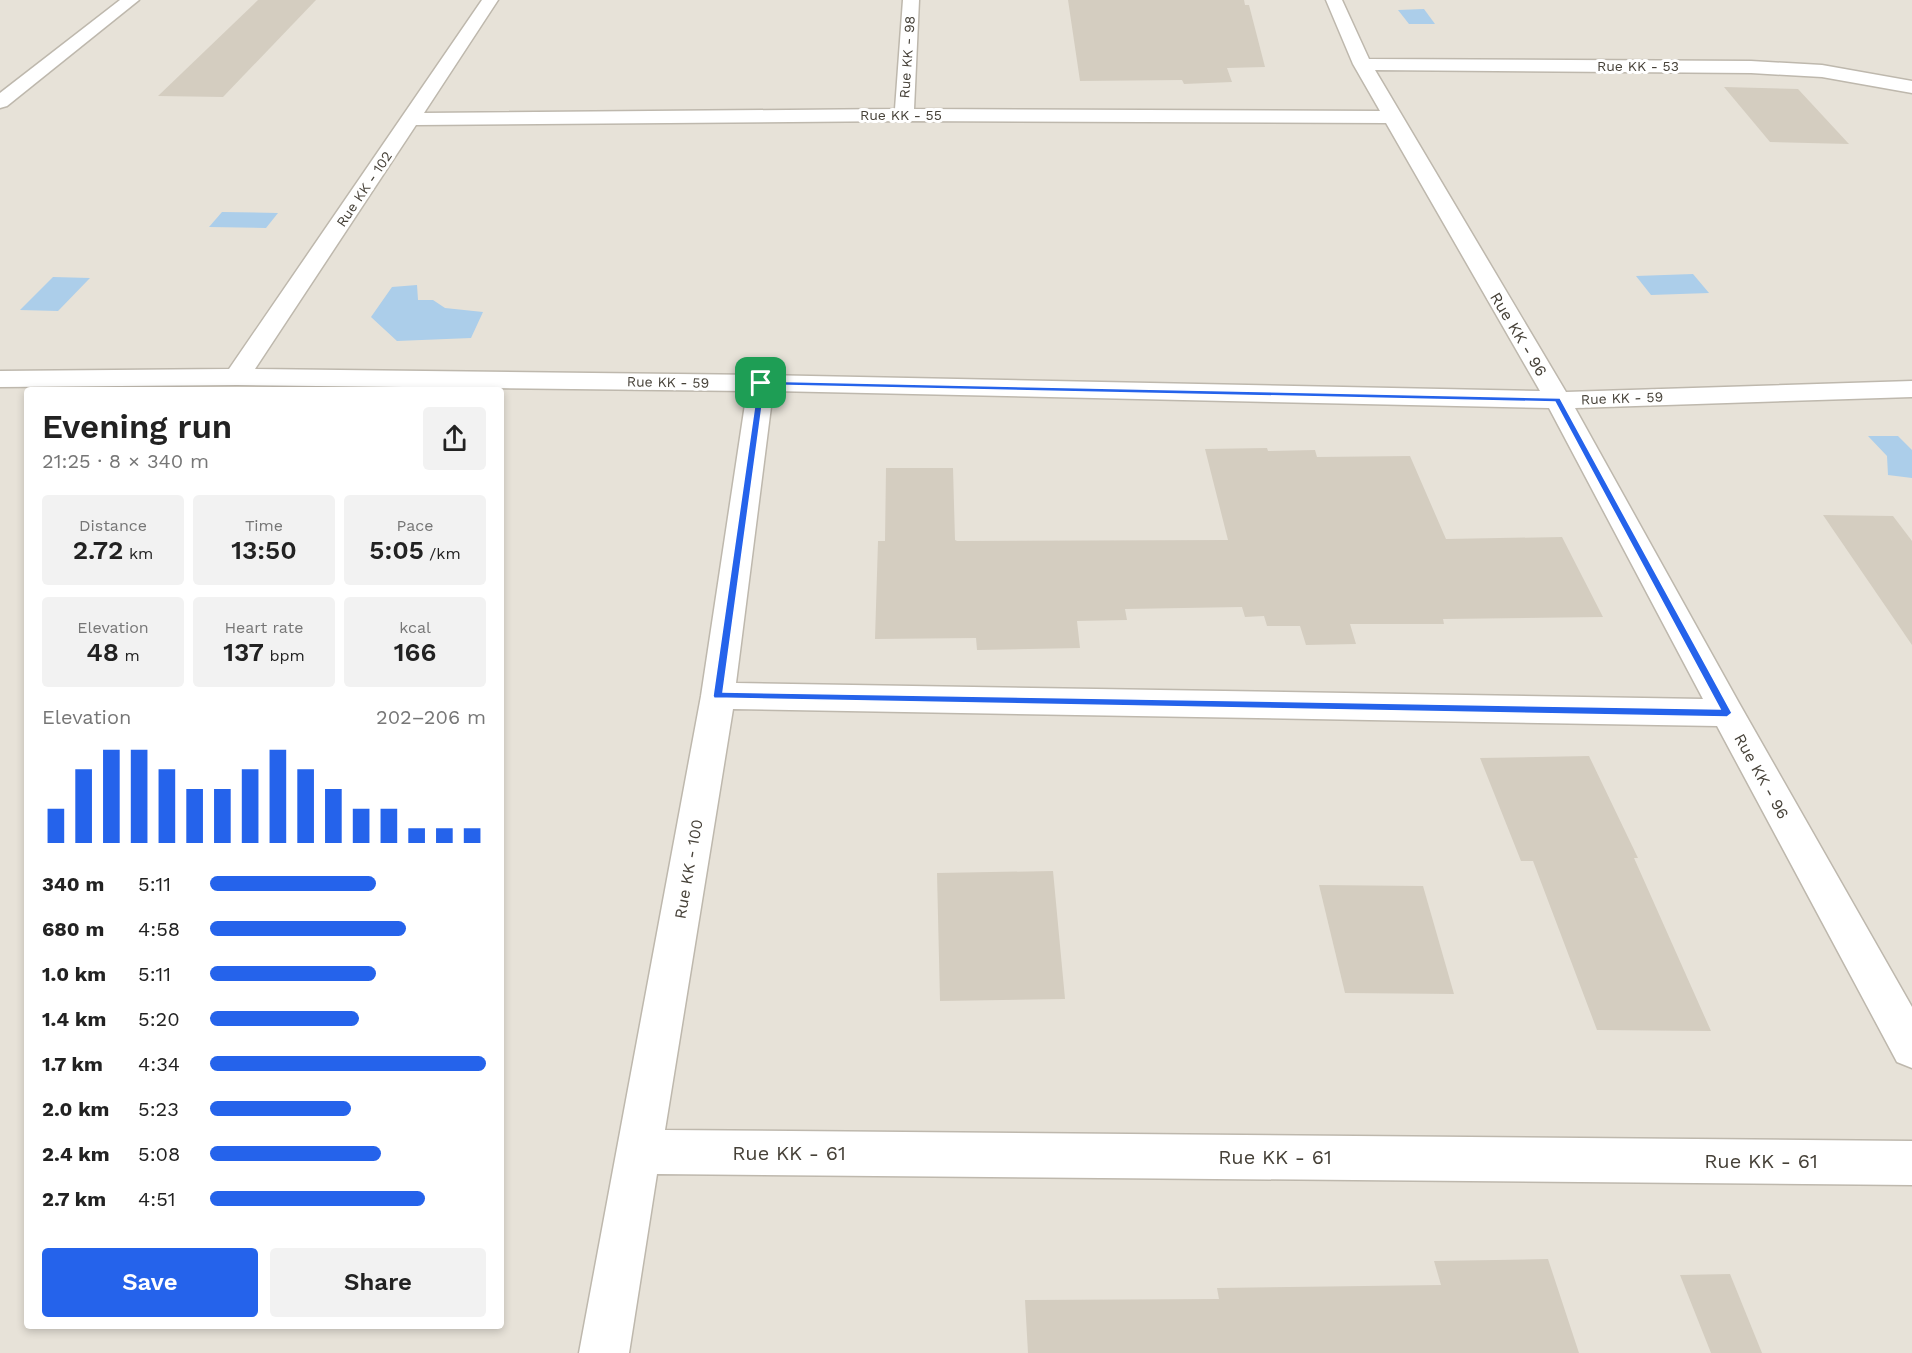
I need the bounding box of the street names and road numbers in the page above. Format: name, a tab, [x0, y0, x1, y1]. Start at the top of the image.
street label: Rue KK - 98	[896, 15, 918, 99]
street label: Rue KK - 53	[1597, 58, 1679, 74]
street label: Rue KK - 55	[860, 107, 942, 123]
street label: Rue KK - 102	[333, 148, 395, 230]
street label: Rue KK - 96	[1486, 289, 1551, 380]
street label: Rue KK - 59	[627, 373, 709, 391]
street label: Rue KK - 59	[1581, 389, 1663, 407]
street label: Rue KK - 96	[1730, 730, 1793, 822]
street label: Rue KK - 100	[670, 818, 707, 920]
street label: Rue KK - 61	[732, 1141, 846, 1165]
street label: Rue KK - 61	[1218, 1145, 1332, 1169]
street label: Rue KK - 61	[1704, 1149, 1818, 1173]

